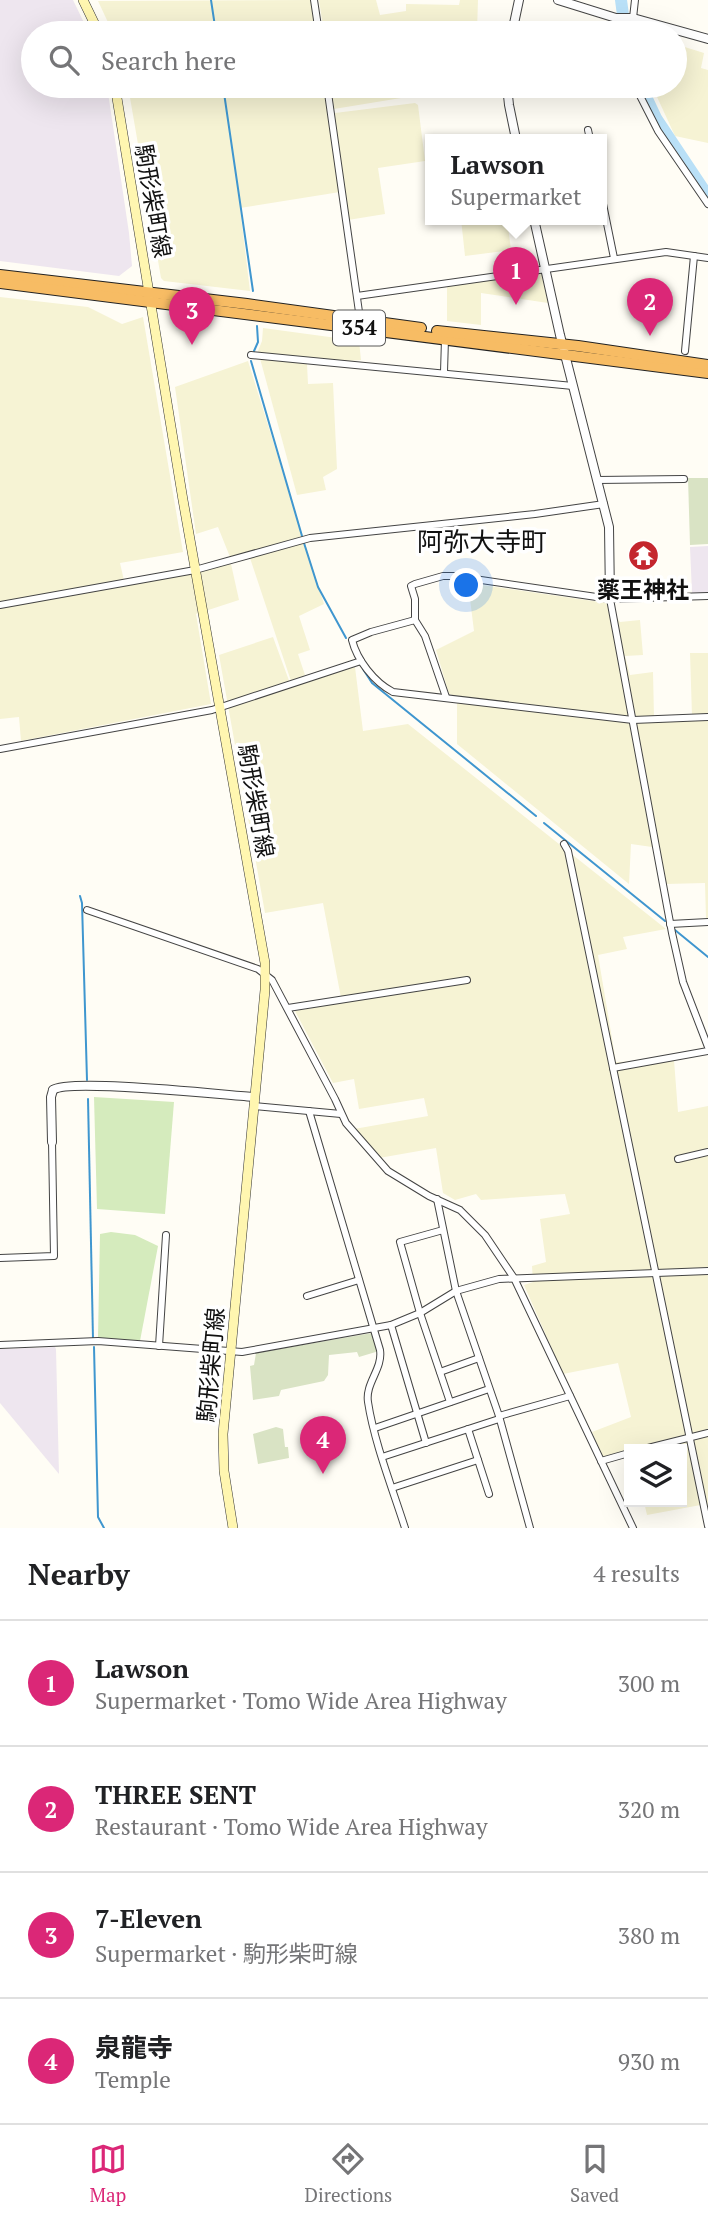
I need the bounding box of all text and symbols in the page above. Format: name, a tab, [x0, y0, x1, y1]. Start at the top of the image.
search box	[21, 21, 687, 98]
icon: search	[45, 41, 83, 79]
text: Search here	[101, 43, 236, 77]
popup	[425, 134, 607, 225]
street label: 駒形柴町線	[128, 142, 179, 260]
text: Lawson	[451, 147, 544, 181]
text: Supermarket	[451, 181, 581, 212]
pin: 1	[493, 247, 539, 305]
pin: 2	[627, 278, 673, 336]
pin: 3	[169, 287, 215, 345]
road number: 354	[333, 310, 385, 346]
district label: 阿弥大寺町	[417, 524, 547, 558]
temple icon: 薬王神社	[626, 539, 660, 573]
your location	[449, 568, 483, 602]
place label: 薬王神社	[597, 574, 689, 605]
street label: 駒形柴町線	[231, 742, 282, 860]
street label: 駒形柴町線	[190, 1306, 231, 1424]
pin: 4	[300, 1416, 346, 1474]
map controls	[624, 1444, 687, 1507]
button: layers	[624, 1444, 687, 1507]
text: Nearby	[28, 1554, 130, 1594]
text: 4 results	[593, 1558, 680, 1589]
text: Lawson	[95, 1651, 189, 1685]
text: 1	[45, 1668, 58, 1699]
text: 300 m	[618, 1668, 680, 1699]
text: Supermarket · Tomo Wide Area Highway	[95, 1685, 507, 1716]
text: THREE SENT	[95, 1777, 256, 1811]
text: 2	[45, 1794, 58, 1825]
text: 320 m	[618, 1794, 680, 1825]
text: Restaurant · Tomo Wide Area Highway	[95, 1811, 488, 1842]
text: 7-Eleven	[95, 1901, 202, 1935]
text: 3	[45, 1920, 58, 1951]
text: 380 m	[618, 1920, 680, 1951]
text: Supermarket · 駒形柴町線	[95, 1938, 358, 1969]
text: 泉龍寺	[95, 2030, 173, 2064]
text: 4	[45, 2046, 58, 2077]
text: 930 m	[618, 2046, 680, 2077]
text: Temple	[95, 2064, 171, 2095]
tab: Map	[89, 2140, 127, 2207]
tab: Directions	[305, 2140, 392, 2207]
tab: Saved	[570, 2140, 619, 2207]

